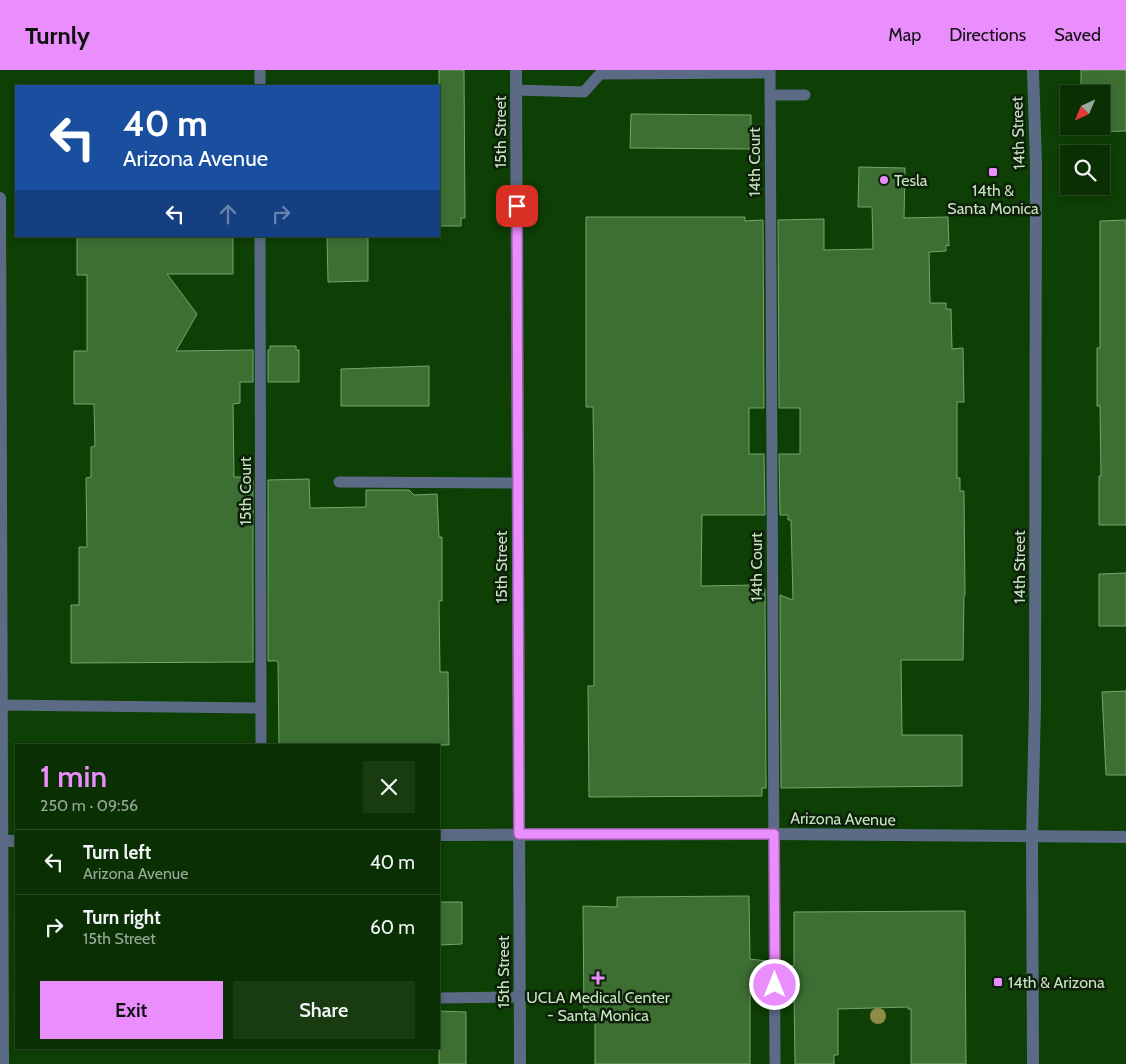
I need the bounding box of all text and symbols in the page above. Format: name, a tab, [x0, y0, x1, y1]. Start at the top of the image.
text: Turnly	[25, 21, 90, 50]
text: Map	[888, 24, 921, 46]
text: Directions	[949, 24, 1026, 46]
text: Saved	[1054, 24, 1101, 46]
north arrow	[1060, 85, 1110, 135]
map controls	[1060, 85, 1110, 195]
street label: 15th Street	[491, 95, 510, 168]
street label: 14th Street	[1007, 95, 1029, 170]
text: 40 m	[123, 102, 208, 145]
icon: left	[40, 105, 105, 170]
street label: 14th Court	[745, 127, 764, 197]
text: Arizona Avenue	[123, 145, 268, 172]
button: search	[1060, 145, 1110, 195]
marker: 14th & Santa Monica	[987, 166, 999, 178]
place label: Tesla	[894, 171, 928, 190]
marker: Tesla	[878, 174, 890, 186]
place label: 14th & Santa Monica	[947, 181, 1039, 218]
pin	[496, 185, 538, 227]
icon: arrive	[503, 192, 531, 220]
icon: left	[161, 200, 189, 228]
icon: ahead	[214, 200, 242, 228]
icon: right	[267, 200, 295, 228]
street label: 15th Court	[236, 456, 255, 525]
street label: 15th Street	[492, 530, 511, 603]
street label: 14th Street	[1010, 530, 1029, 604]
street label: 14th Court	[747, 532, 766, 602]
text: 1 min	[40, 758, 107, 795]
button: close	[363, 761, 415, 813]
text: 250 m · 09:56	[40, 796, 138, 815]
street label: Arizona Avenue	[790, 809, 896, 829]
text: Turn left	[83, 841, 151, 864]
icon: left	[40, 848, 68, 876]
text: 40 m	[370, 851, 415, 874]
text: Arizona Avenue	[83, 864, 188, 883]
text: Turn right	[83, 906, 161, 929]
icon: right	[40, 913, 68, 941]
text: 60 m	[370, 916, 415, 939]
text: 15th Street	[83, 929, 156, 948]
street label: 15th Street	[494, 935, 513, 1008]
position arrow	[748, 958, 800, 1010]
marker: UCLA Medical Center - Santa Monica	[591, 971, 605, 985]
place label: 14th & Arizona	[1008, 973, 1105, 992]
marker: 14th & Arizona	[992, 976, 1004, 988]
button: Exit	[40, 981, 223, 1039]
button: Share	[233, 981, 415, 1039]
place label: UCLA Medical Center - Santa Monica	[526, 988, 671, 1025]

